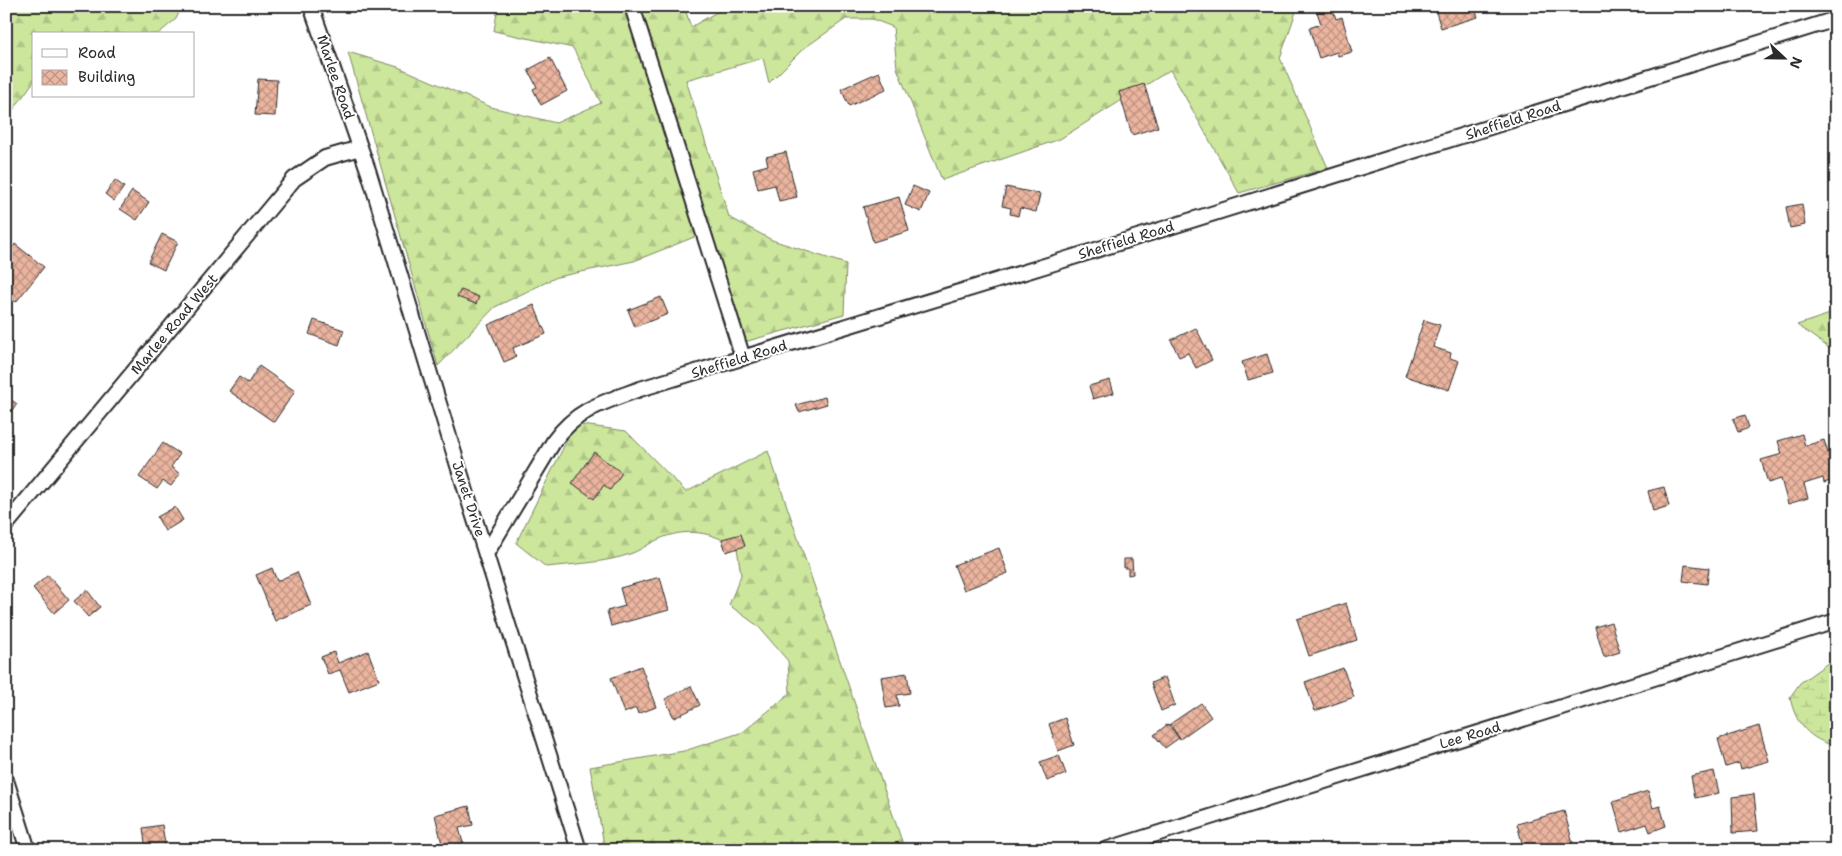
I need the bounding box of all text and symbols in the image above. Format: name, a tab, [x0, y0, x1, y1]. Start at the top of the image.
legend	[32, 32, 195, 98]
street label: Marlee Road	[313, 32, 359, 122]
north arrow	[1760, 32, 1810, 82]
text: Road	[78, 43, 116, 63]
text: N	[1786, 54, 1806, 71]
text: Building	[78, 67, 135, 87]
street label: Sheffield Road	[1463, 96, 1563, 144]
street label: Sheffield Road	[1076, 217, 1176, 263]
street label: Marlee Road West	[127, 270, 221, 378]
street label: Sheffield Road	[689, 336, 789, 382]
street label: Janet Drive	[448, 459, 490, 539]
street label: Lee Road	[1437, 717, 1503, 753]

